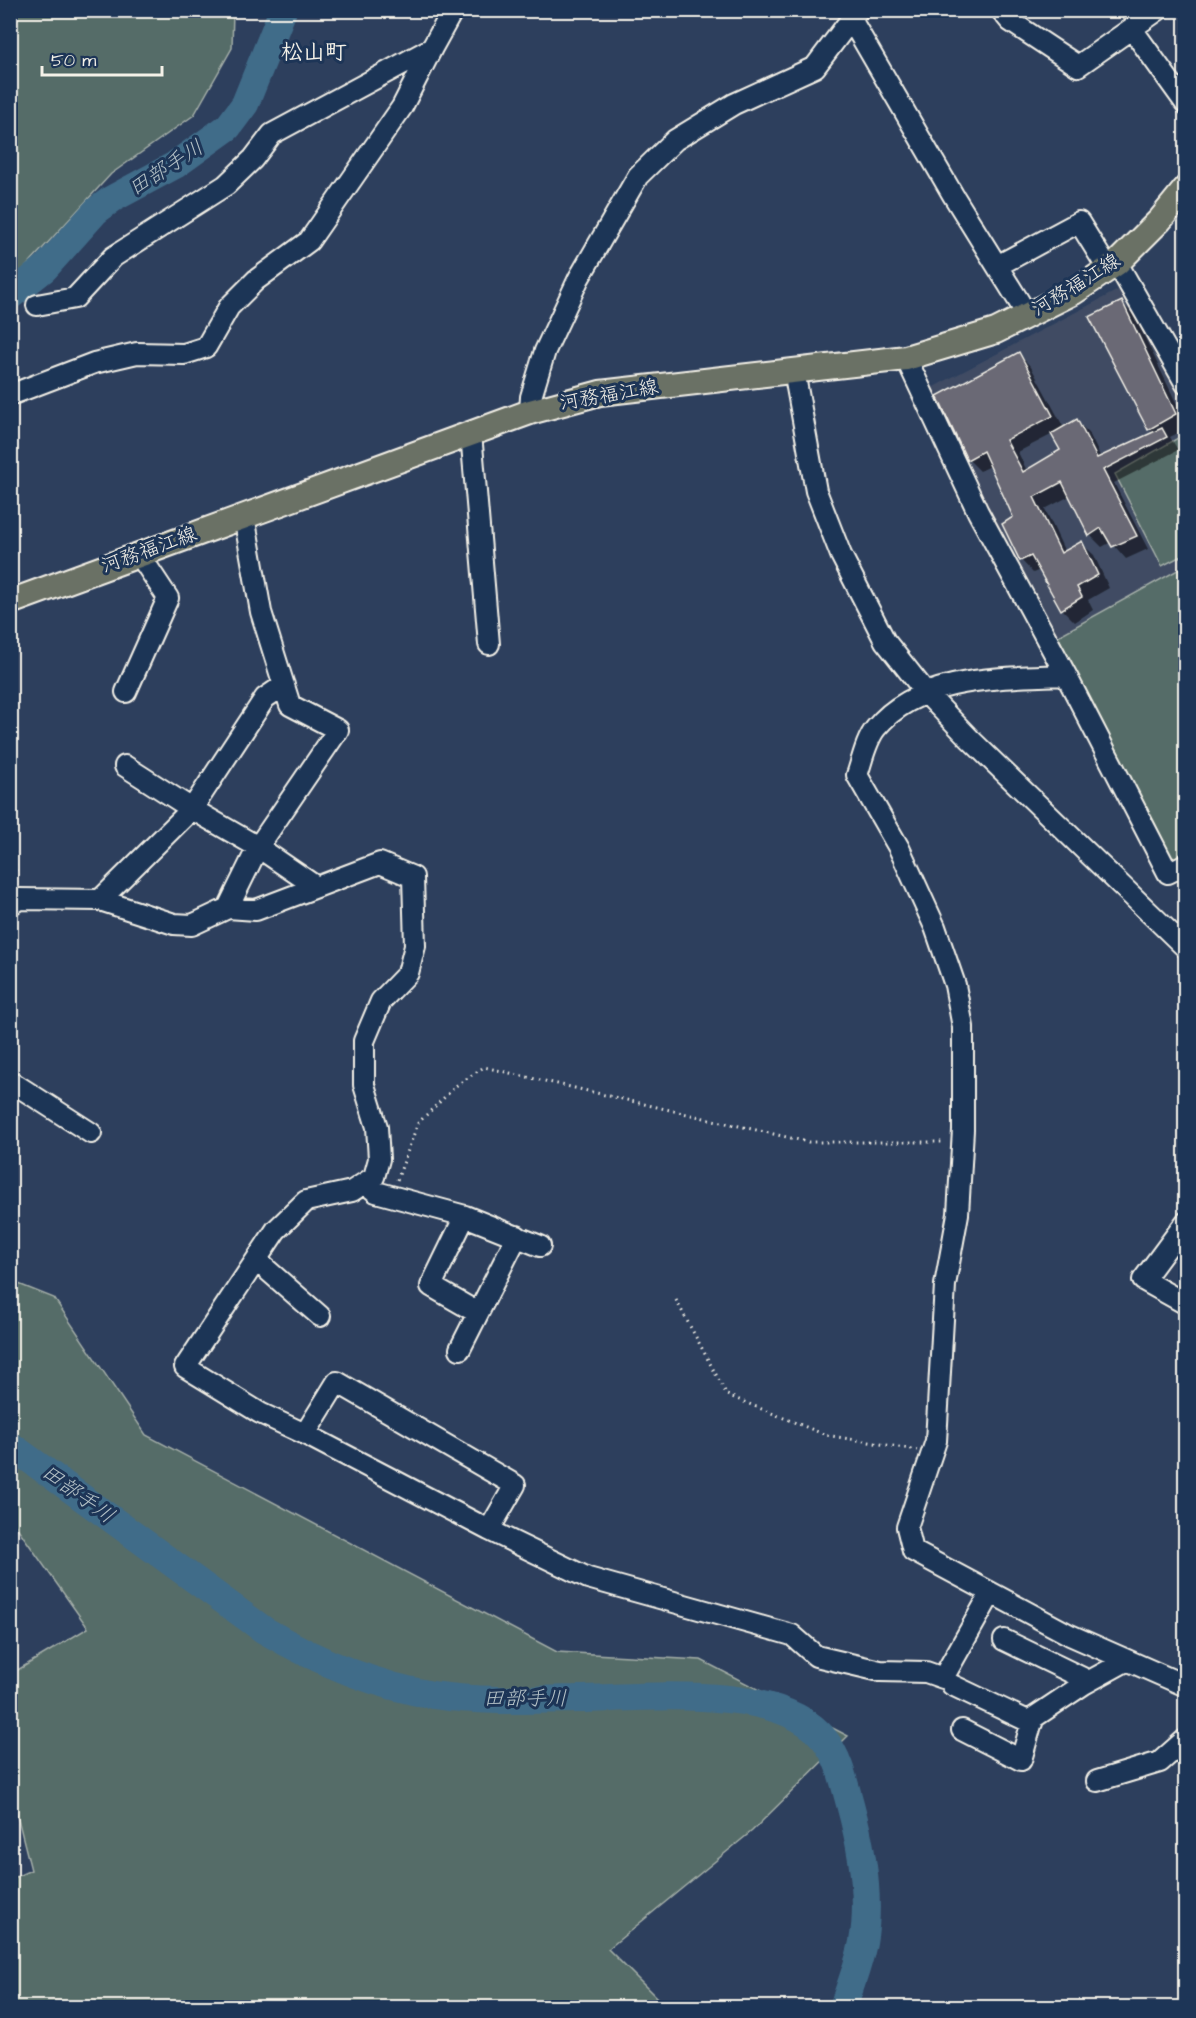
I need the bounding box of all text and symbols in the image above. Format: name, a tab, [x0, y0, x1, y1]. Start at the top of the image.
district label: 松山町	[281, 37, 347, 68]
scale bar	[42, 39, 162, 77]
text: 50 m	[51, 48, 96, 73]
water label: 田部手川	[123, 133, 209, 203]
street label: 河務福江線	[1026, 247, 1126, 323]
street label: 河務福江線	[557, 373, 661, 417]
street label: 河務福江線	[97, 520, 201, 580]
water label: 田部手川	[35, 1458, 121, 1530]
water label: 田部手川	[483, 1684, 567, 1713]

